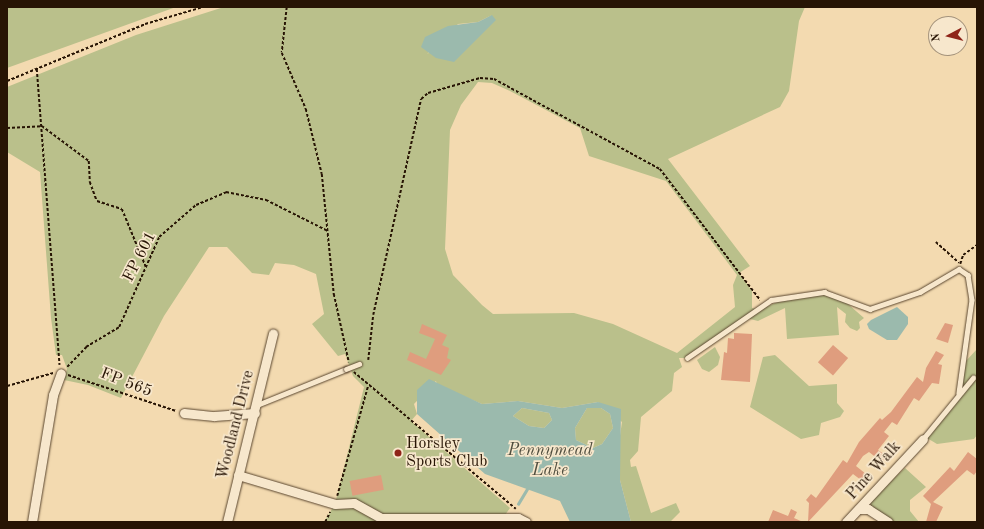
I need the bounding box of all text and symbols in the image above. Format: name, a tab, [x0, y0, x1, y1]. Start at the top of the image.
north arrow	[928, 16, 968, 56]
text: N	[931, 33, 943, 42]
street label: FP 601	[119, 229, 161, 285]
street label: FP 565	[97, 364, 155, 402]
street label: Woodland Drive	[213, 368, 259, 482]
place label: Horsley Sports Club	[406, 434, 488, 472]
street label: Pine Walk	[843, 438, 905, 504]
water label: Pennymead Lake	[507, 441, 593, 481]
marker: Horsley Sports Club	[393, 448, 403, 458]

